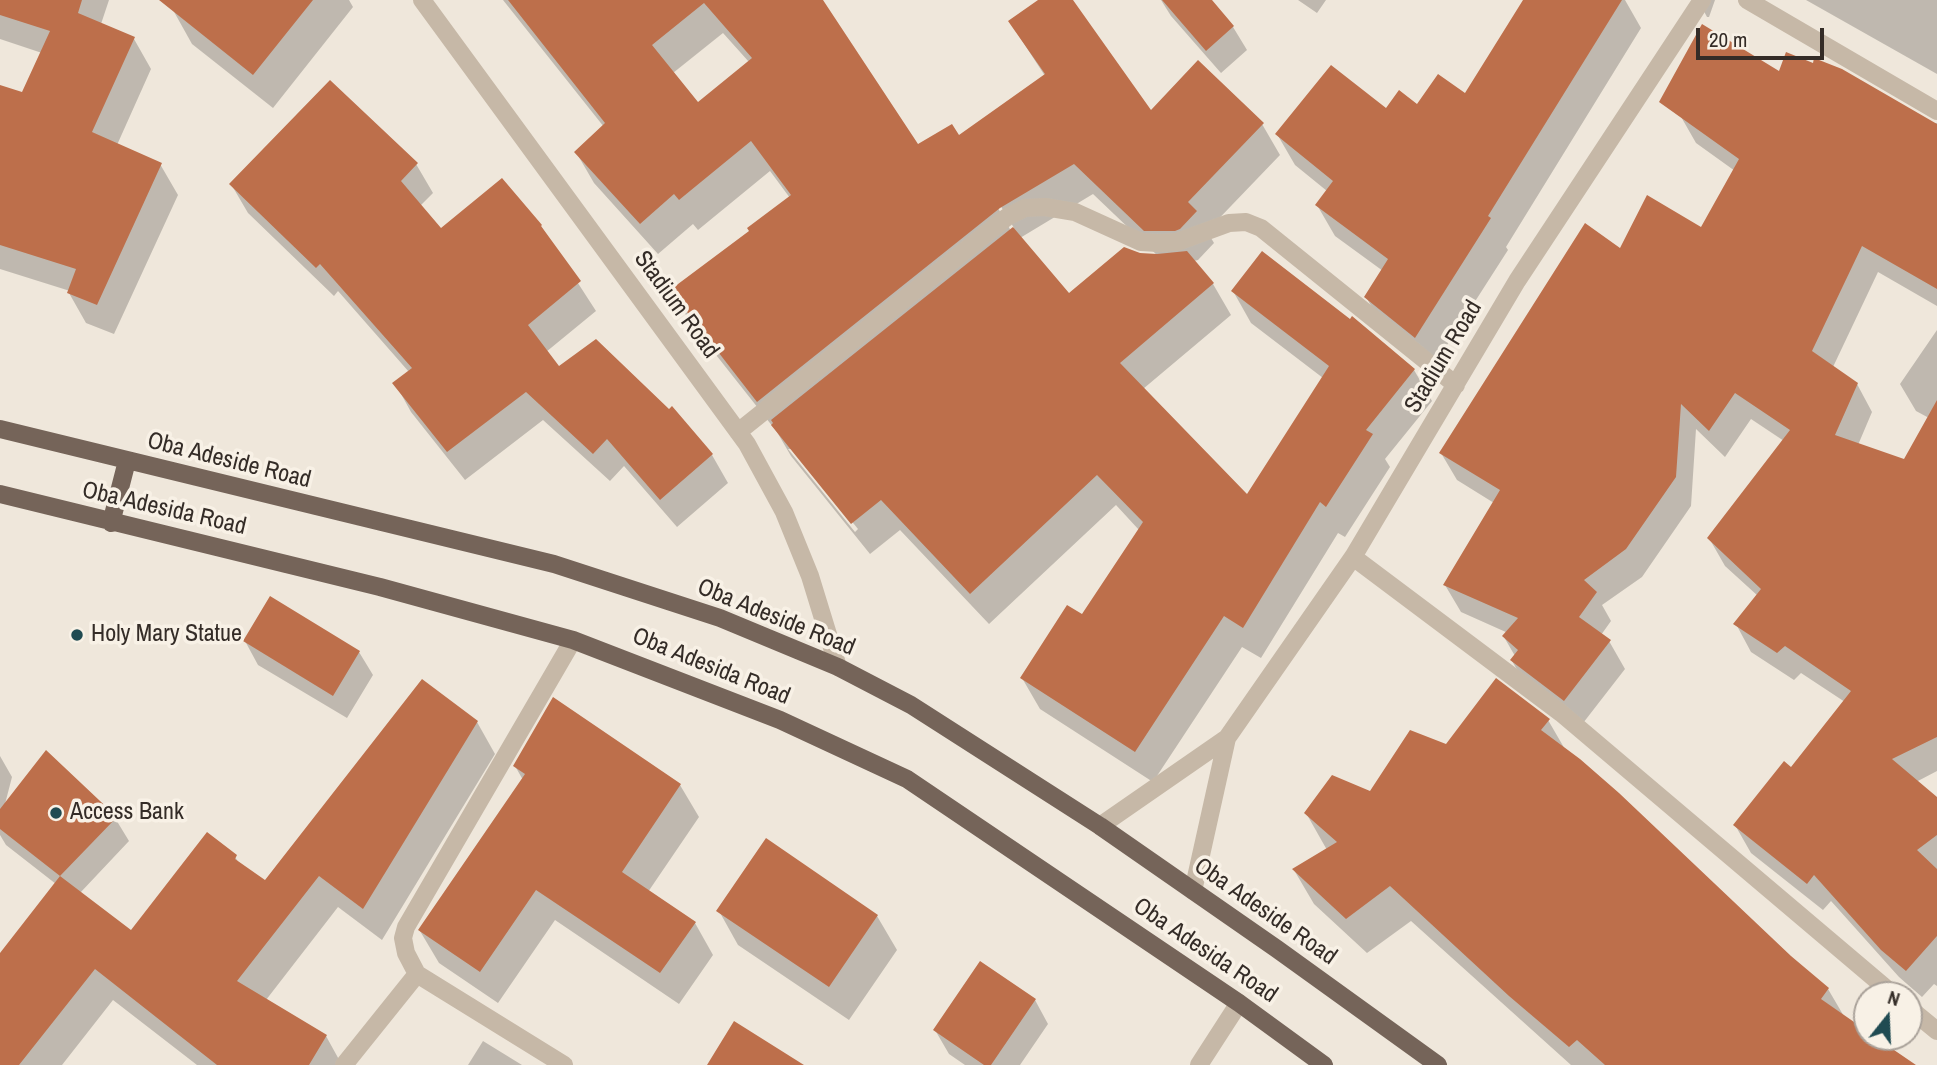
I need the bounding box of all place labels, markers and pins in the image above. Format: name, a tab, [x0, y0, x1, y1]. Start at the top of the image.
place label: Holy Mary Statue	[91, 621, 242, 649]
marker: Holy Mary Statue	[69, 627, 85, 643]
place label: Access Bank	[70, 799, 184, 827]
marker: Access Bank	[48, 805, 64, 821]

